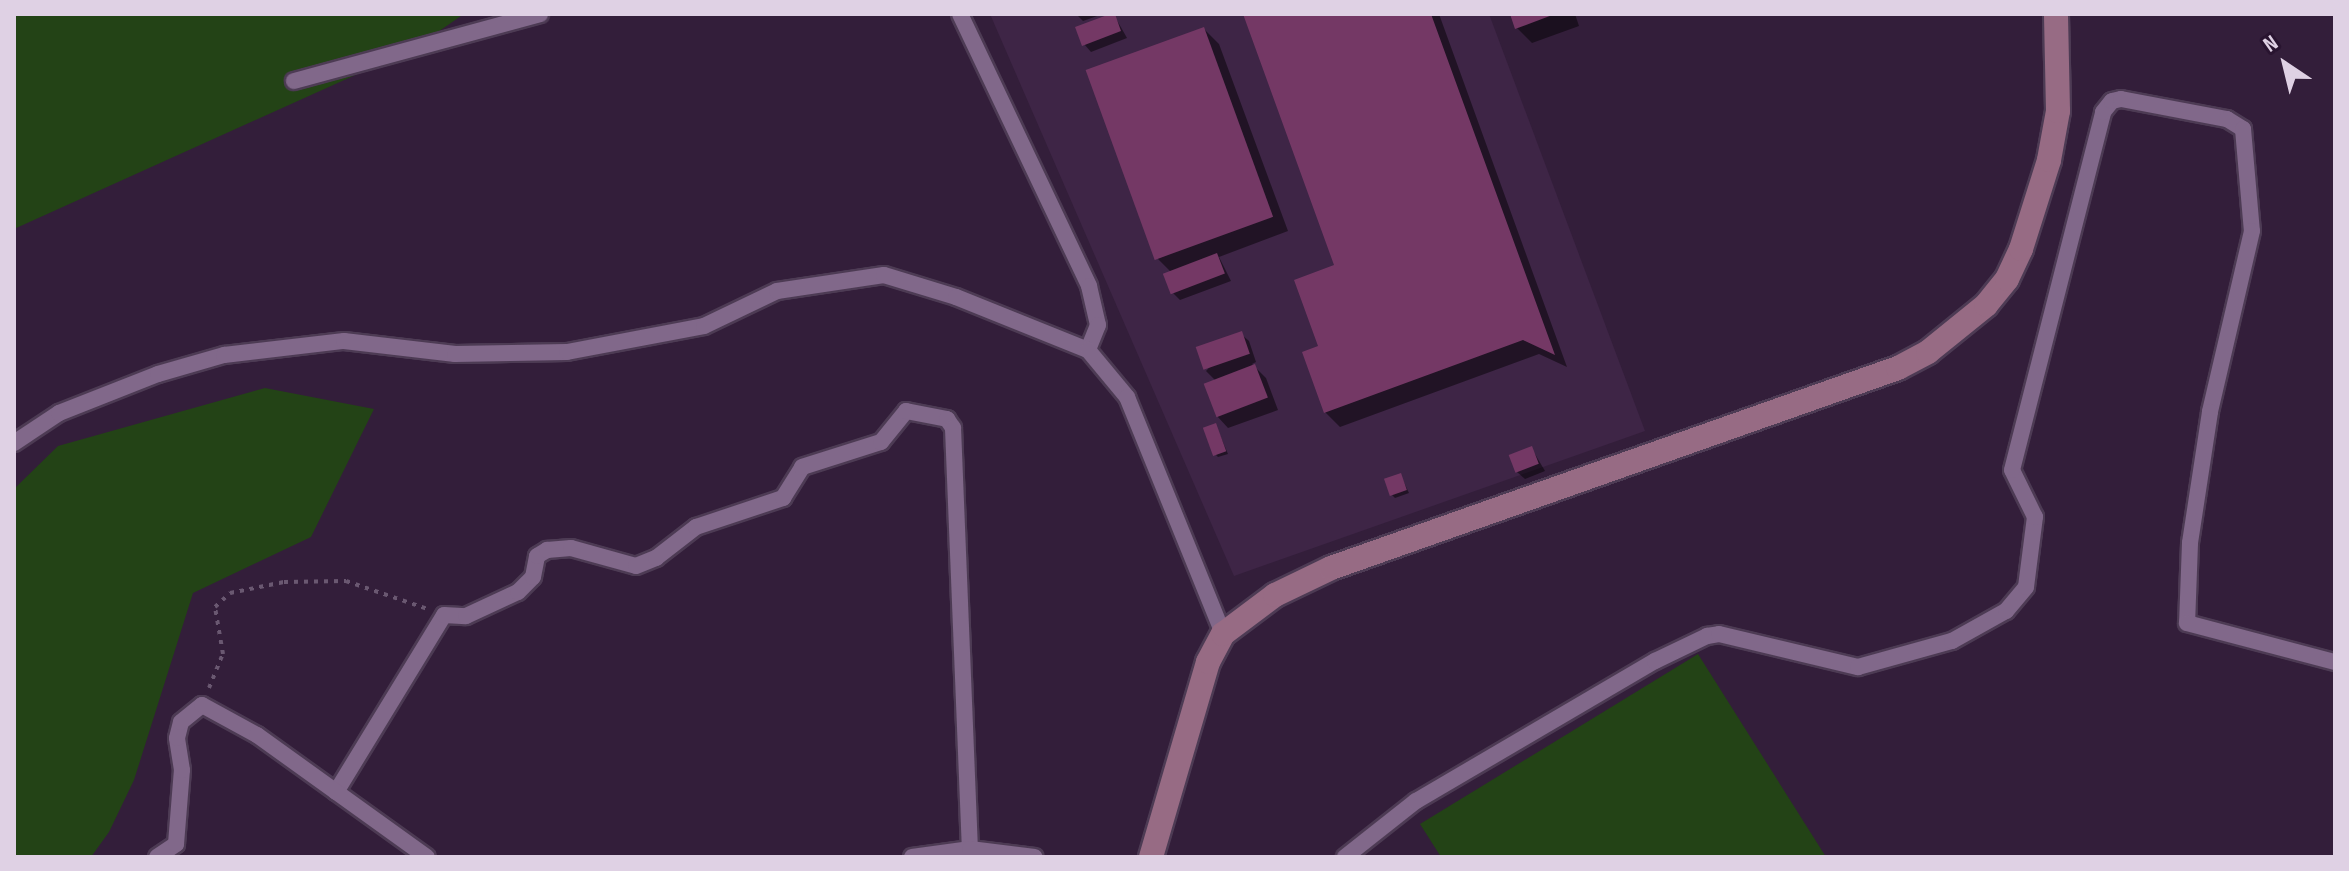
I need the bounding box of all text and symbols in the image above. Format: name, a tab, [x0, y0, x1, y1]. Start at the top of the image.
north arrow	[2245, 24, 2325, 104]
text: N	[2258, 30, 2284, 58]

